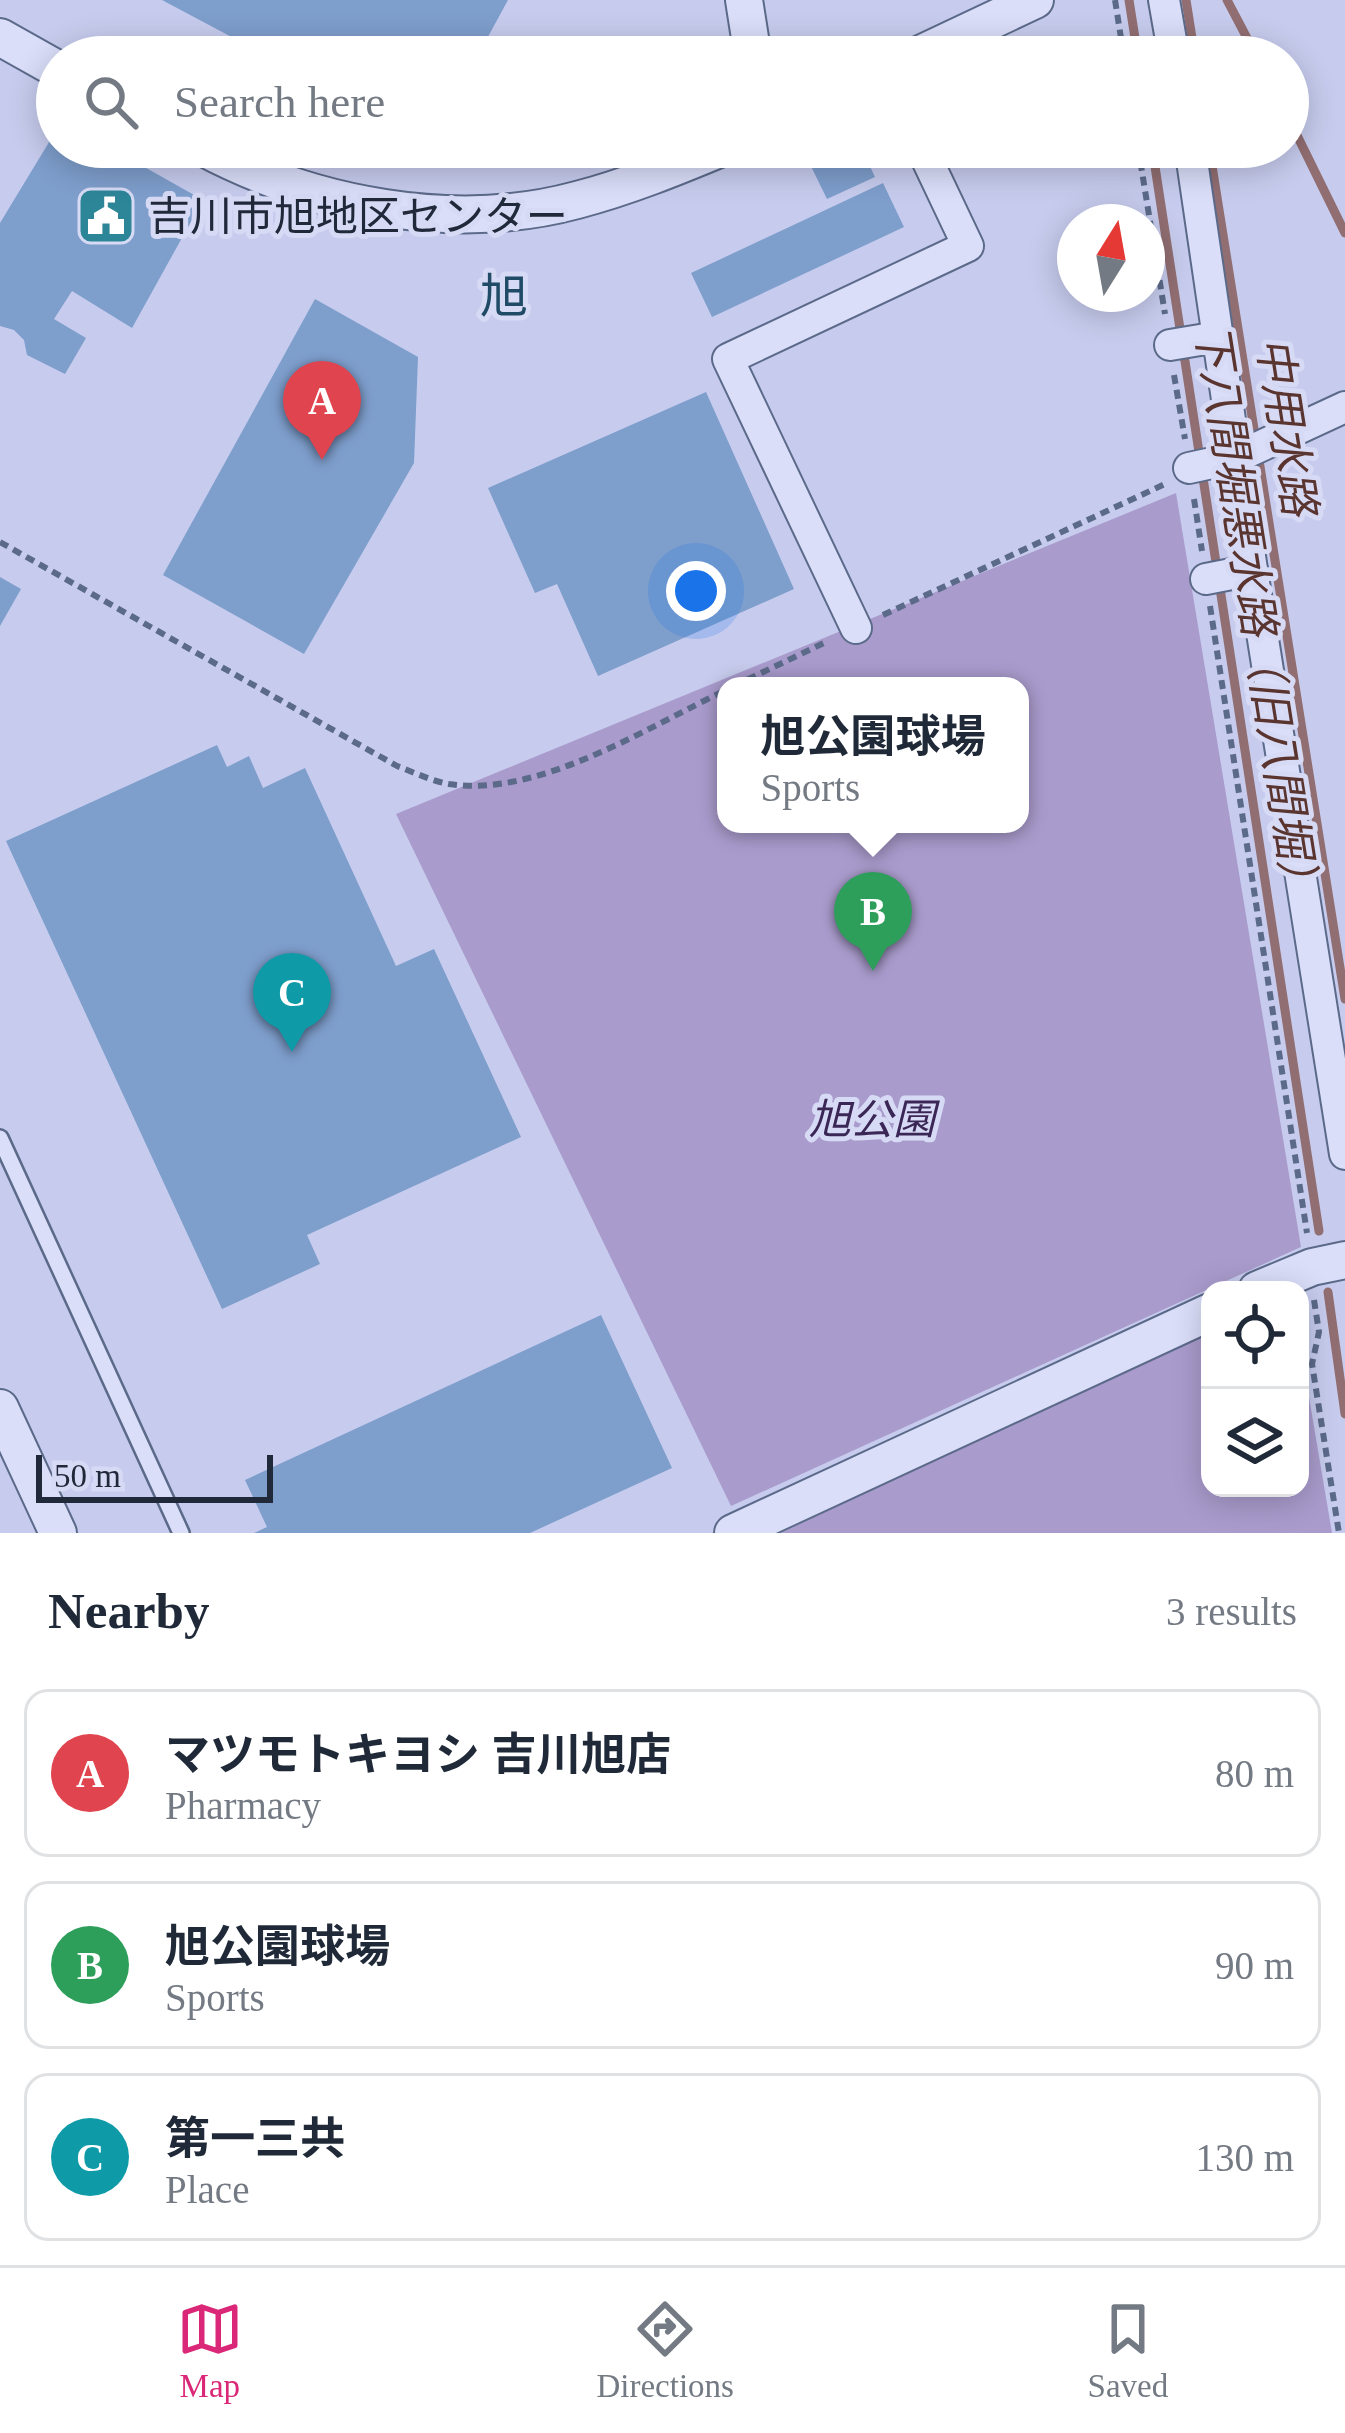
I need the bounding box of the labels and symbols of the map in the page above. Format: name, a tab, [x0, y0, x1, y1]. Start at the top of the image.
public building icon: 吉川市旭地区センター	[75, 185, 137, 247]
place label: 吉川市旭地区センター	[148, 194, 568, 240]
north arrow	[1057, 204, 1165, 312]
district label: 旭	[480, 270, 528, 323]
water label: 下八間堀悪水路（旧八間堀）	[1186, 320, 1326, 906]
water label: 中用水路	[1247, 333, 1325, 523]
pin: A	[283, 361, 361, 460]
your location	[666, 561, 726, 621]
pin: B	[834, 872, 912, 971]
pin: C	[253, 953, 331, 1052]
park label: 旭公園	[809, 1097, 940, 1143]
scale bar	[36, 1449, 273, 1502]

